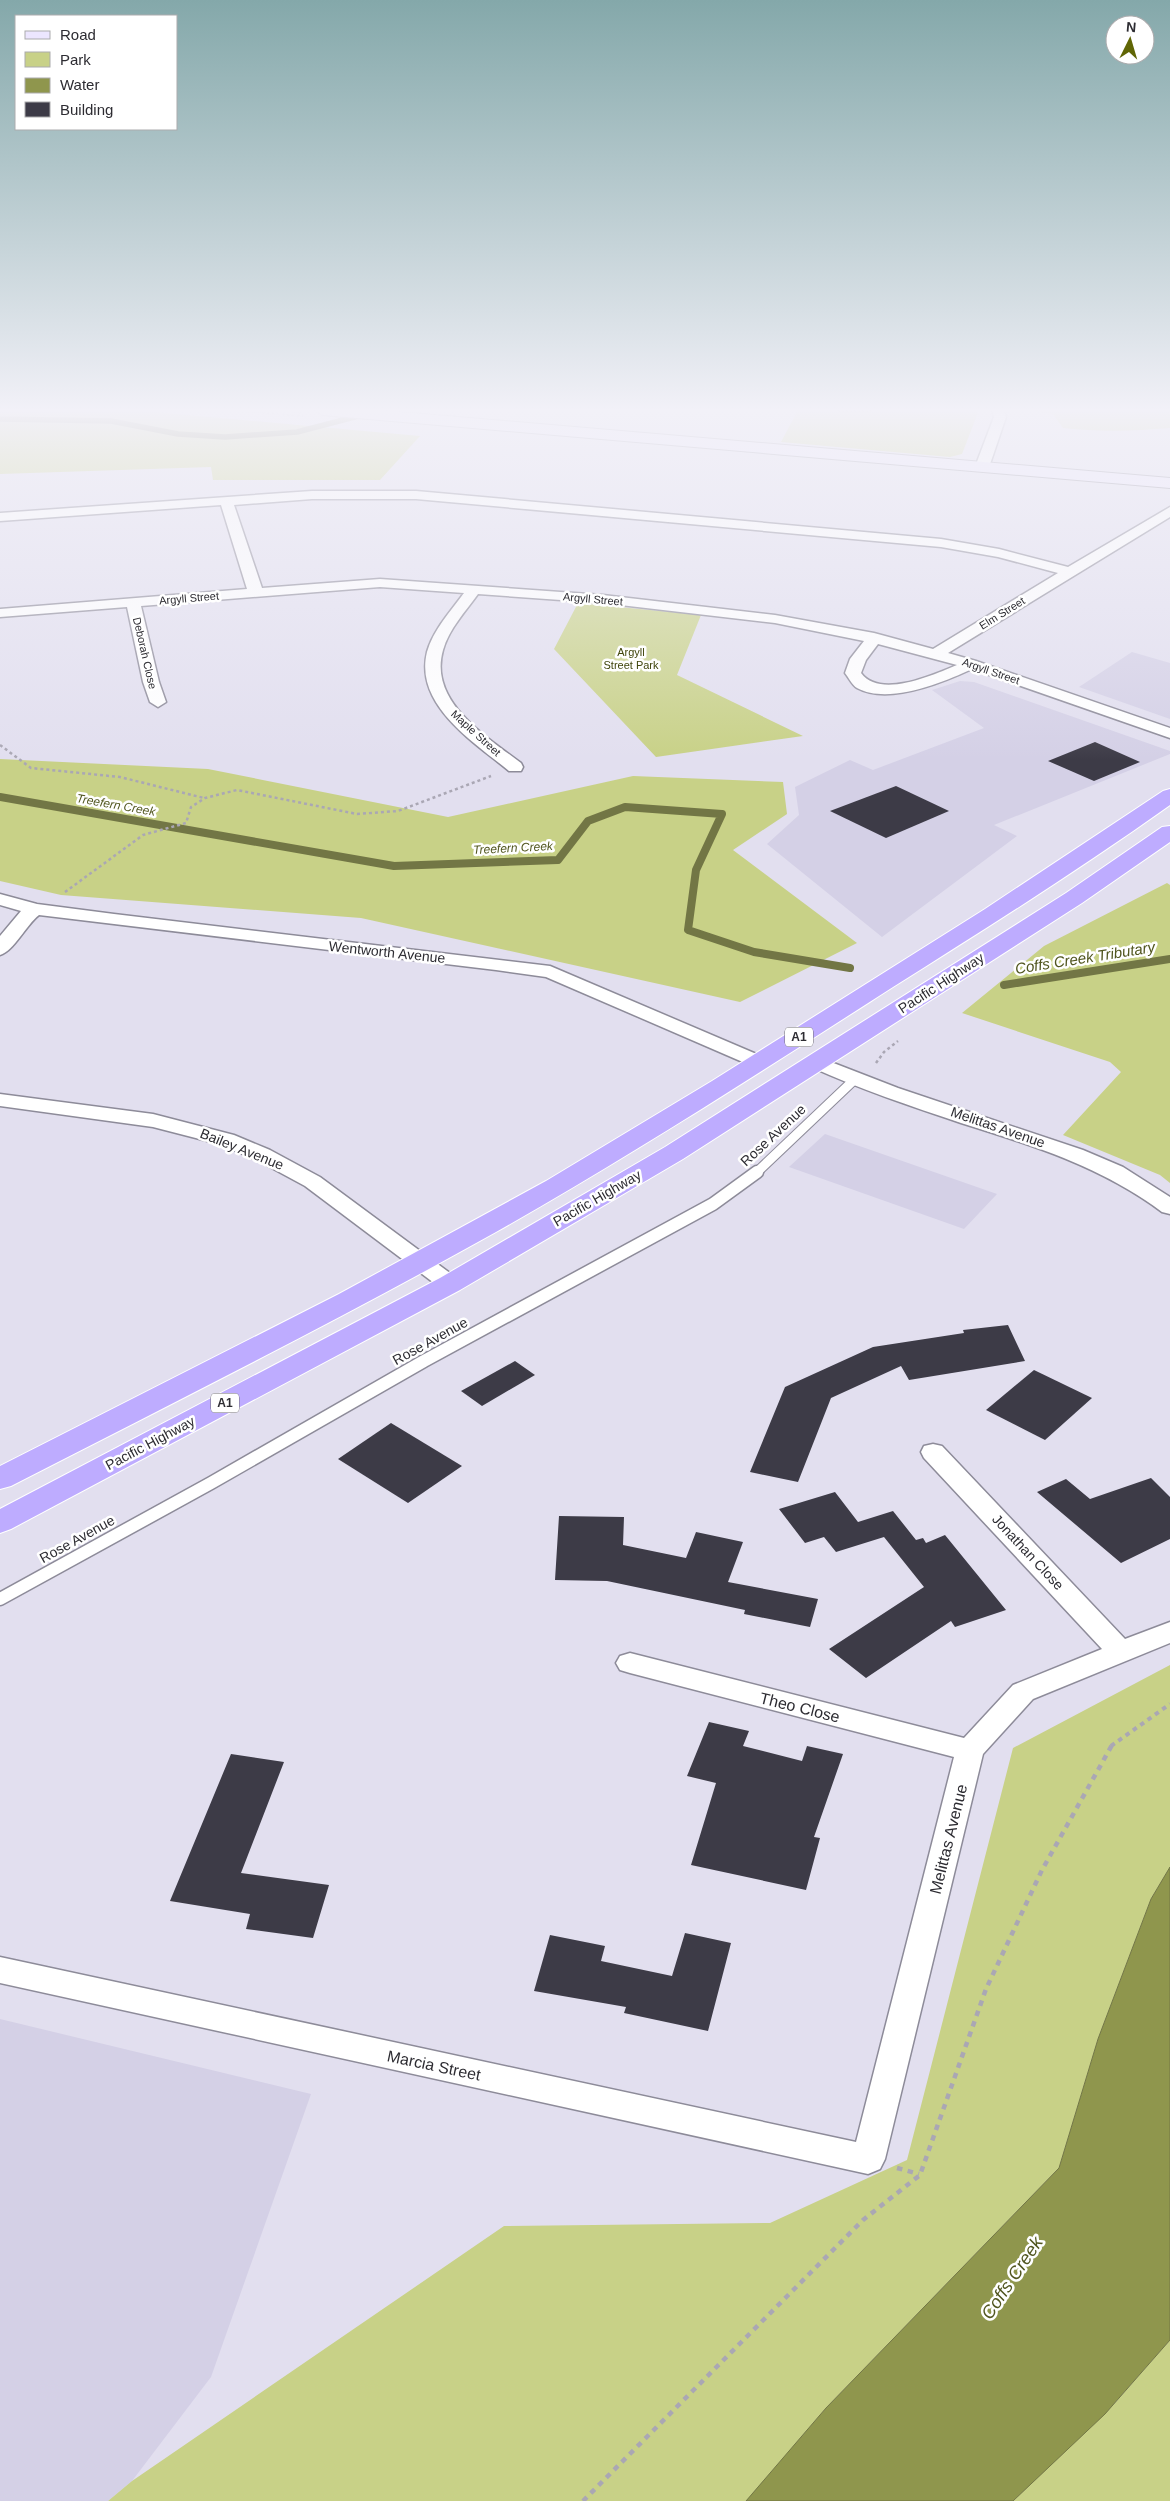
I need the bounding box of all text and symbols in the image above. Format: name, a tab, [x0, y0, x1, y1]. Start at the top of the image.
legend	[15, 15, 178, 130]
north arrow	[1105, 15, 1155, 65]
text: N	[1125, 19, 1137, 35]
text: Road	[60, 26, 96, 43]
text: Park	[60, 51, 91, 68]
text: Water	[60, 76, 99, 93]
text: Building	[60, 101, 113, 118]
street label: Argyll Street	[159, 589, 219, 607]
street label: Argyll Street	[563, 590, 623, 608]
street label: Elm Street	[977, 594, 1027, 632]
street label: Deborah Close	[131, 616, 159, 690]
park label: Argyll Street Park	[603, 646, 659, 671]
street label: Argyll Street	[961, 656, 1021, 686]
street label: Maple Street	[449, 708, 503, 758]
water label: Treefern Creek	[75, 791, 157, 819]
water label: Treefern Creek	[473, 839, 554, 857]
street label: Wentworth Avenue	[328, 938, 446, 966]
water label: Coffs Creek Tributary	[1014, 938, 1158, 977]
street label: Pacific Highway	[895, 949, 987, 1017]
road number: A1	[785, 1028, 813, 1046]
street label: Rose Avenue	[737, 1101, 809, 1169]
street label: Melittas Avenue	[949, 1103, 1047, 1151]
street label: Bailey Avenue	[198, 1125, 286, 1173]
street label: Pacific Highway	[550, 1166, 644, 1230]
street label: Rose Avenue	[390, 1314, 470, 1368]
road number: A1	[211, 1394, 239, 1412]
street label: Pacific Highway	[103, 1413, 197, 1473]
street label: Jonathan Close	[989, 1511, 1067, 1593]
street label: Rose Avenue	[37, 1512, 117, 1566]
street label: Theo Close	[758, 1689, 842, 1726]
street label: Melittas Avenue	[927, 1782, 970, 1896]
street label: Marcia Street	[386, 2047, 483, 2084]
water label: Coffs Creek	[977, 2232, 1047, 2323]

